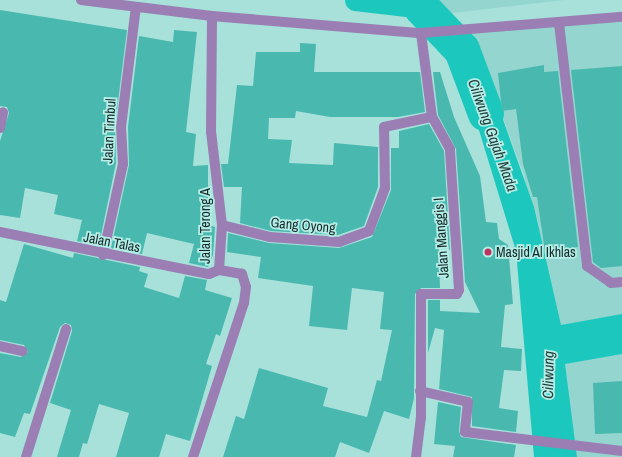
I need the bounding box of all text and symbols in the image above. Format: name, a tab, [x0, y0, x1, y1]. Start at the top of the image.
water label: Ciliwung Gajah Mada	[464, 76, 522, 194]
street label: Jalan Timbul	[99, 98, 119, 164]
street label: Jalan Terong A	[197, 188, 213, 264]
street label: Jalan Manggis I	[430, 197, 452, 279]
street label: Gang Oyong	[270, 214, 336, 236]
street label: Jalan Talas	[82, 228, 142, 256]
place label: Masjid Al Ikhlas	[496, 244, 576, 260]
marker: Masjid Al Ikhlas	[483, 247, 493, 257]
water label: Ciliwung	[539, 351, 557, 399]

